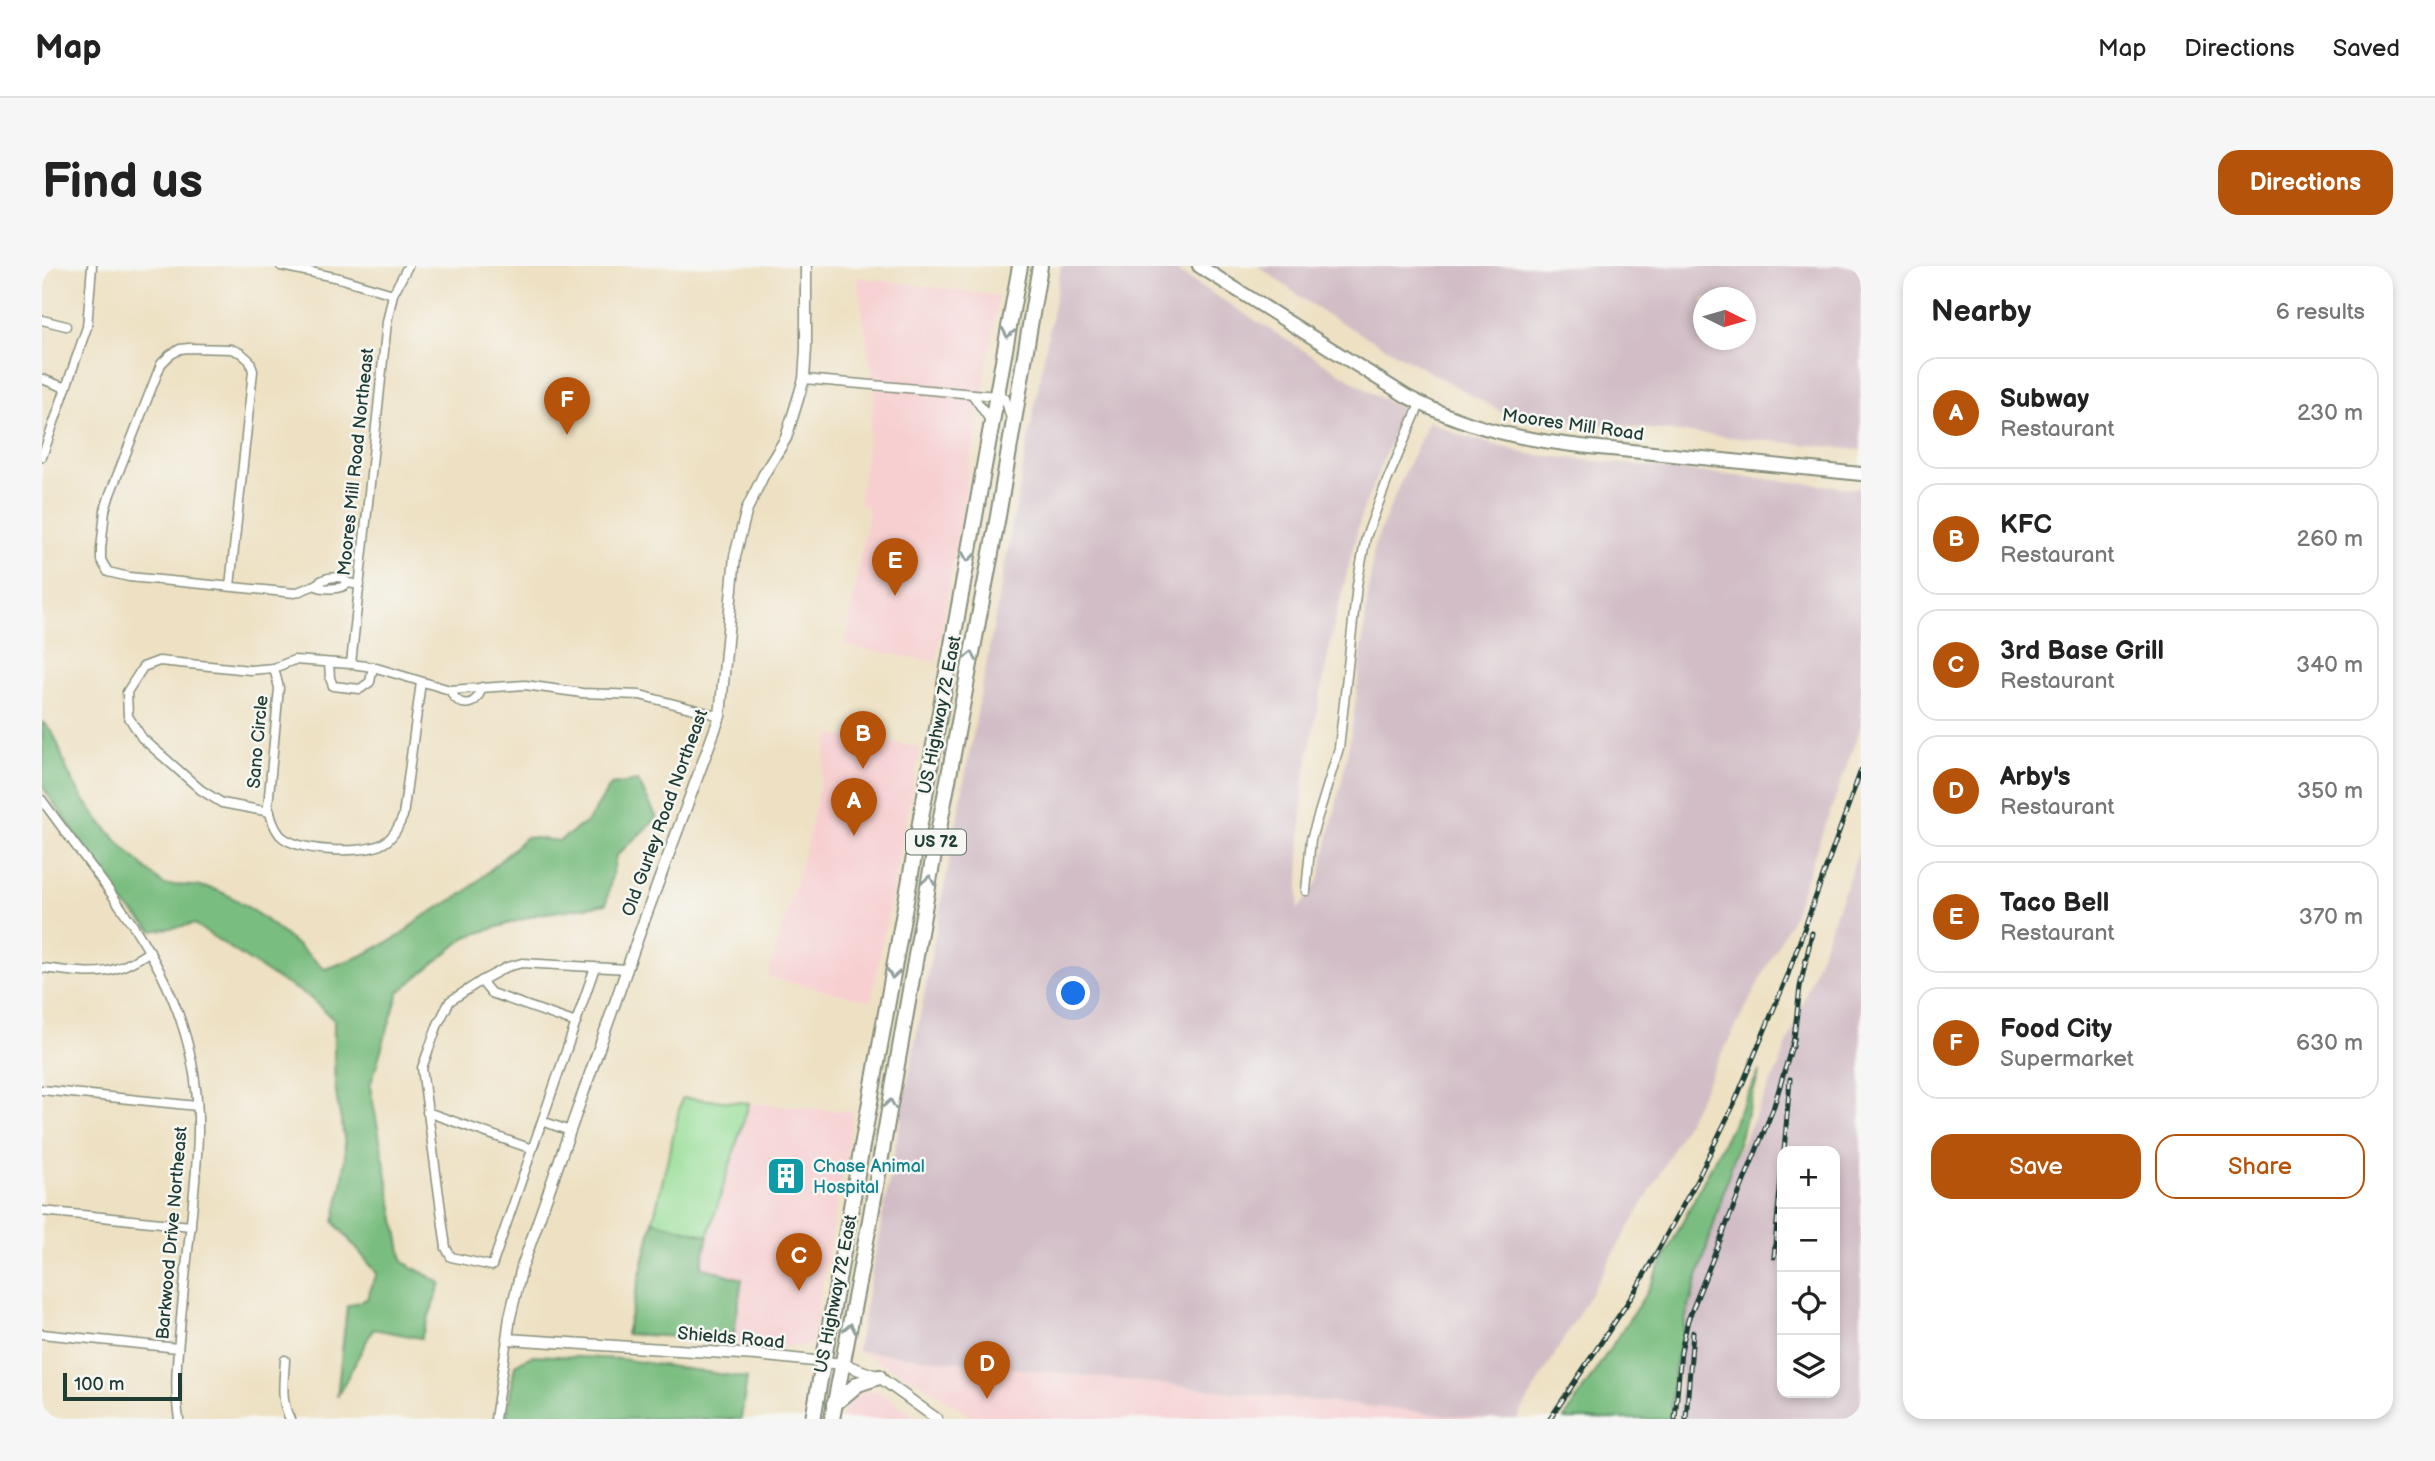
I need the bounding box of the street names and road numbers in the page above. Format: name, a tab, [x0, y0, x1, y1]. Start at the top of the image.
street label: Moores Mill Road Northeast	[334, 347, 378, 577]
street label: Moores Mill Road	[1501, 405, 1645, 445]
street label: US Highway 72 East	[914, 634, 966, 796]
street label: Sano Circle	[243, 694, 273, 790]
street label: Old Gurley Road Northeast	[618, 706, 712, 919]
road number: US 72	[906, 830, 966, 855]
street label: Barkwood Drive Northeast	[152, 1125, 192, 1340]
street label: US Highway 72 East	[810, 1213, 862, 1375]
street label: Shields Road	[677, 1323, 785, 1353]

